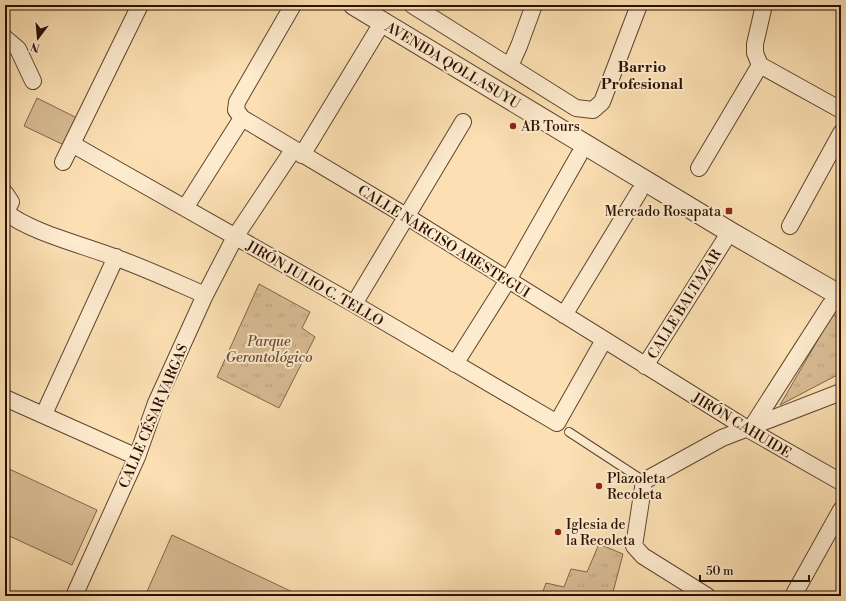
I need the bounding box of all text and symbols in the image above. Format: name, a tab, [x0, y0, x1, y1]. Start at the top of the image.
north arrow	[18, 18, 58, 58]
street label: AVENIDA QOLLASUYU	[381, 18, 524, 114]
text: N	[29, 39, 42, 55]
district label: Barrio Profesional	[601, 58, 683, 94]
place label: AB Tours	[520, 118, 580, 136]
marker: AB Tours	[508, 121, 518, 131]
street label: CALLE NARCISO ARESTEGUI	[354, 181, 533, 303]
place label: Mercado Rosapata	[605, 203, 722, 221]
marker: Mercado Rosapata	[724, 206, 734, 216]
street label: JIRÓN JULIO C. TELLO	[242, 235, 387, 331]
street label: CALLE BALTAZAR	[644, 246, 726, 363]
park label: Parque Gerontológico	[225, 333, 313, 367]
street label: CALLE CÉSAR VARGAS	[113, 341, 193, 491]
street label: JIRÓN CAHUIDE	[688, 387, 795, 463]
place label: Plazoleta Recoleta	[607, 470, 667, 504]
marker: Plazoleta Recoleta	[594, 481, 604, 491]
place label: Iglesia de la Recoleta	[566, 516, 636, 550]
marker: Iglesia de la Recoleta	[553, 527, 563, 537]
scale bar	[700, 557, 809, 583]
text: 50 m	[706, 564, 734, 579]

